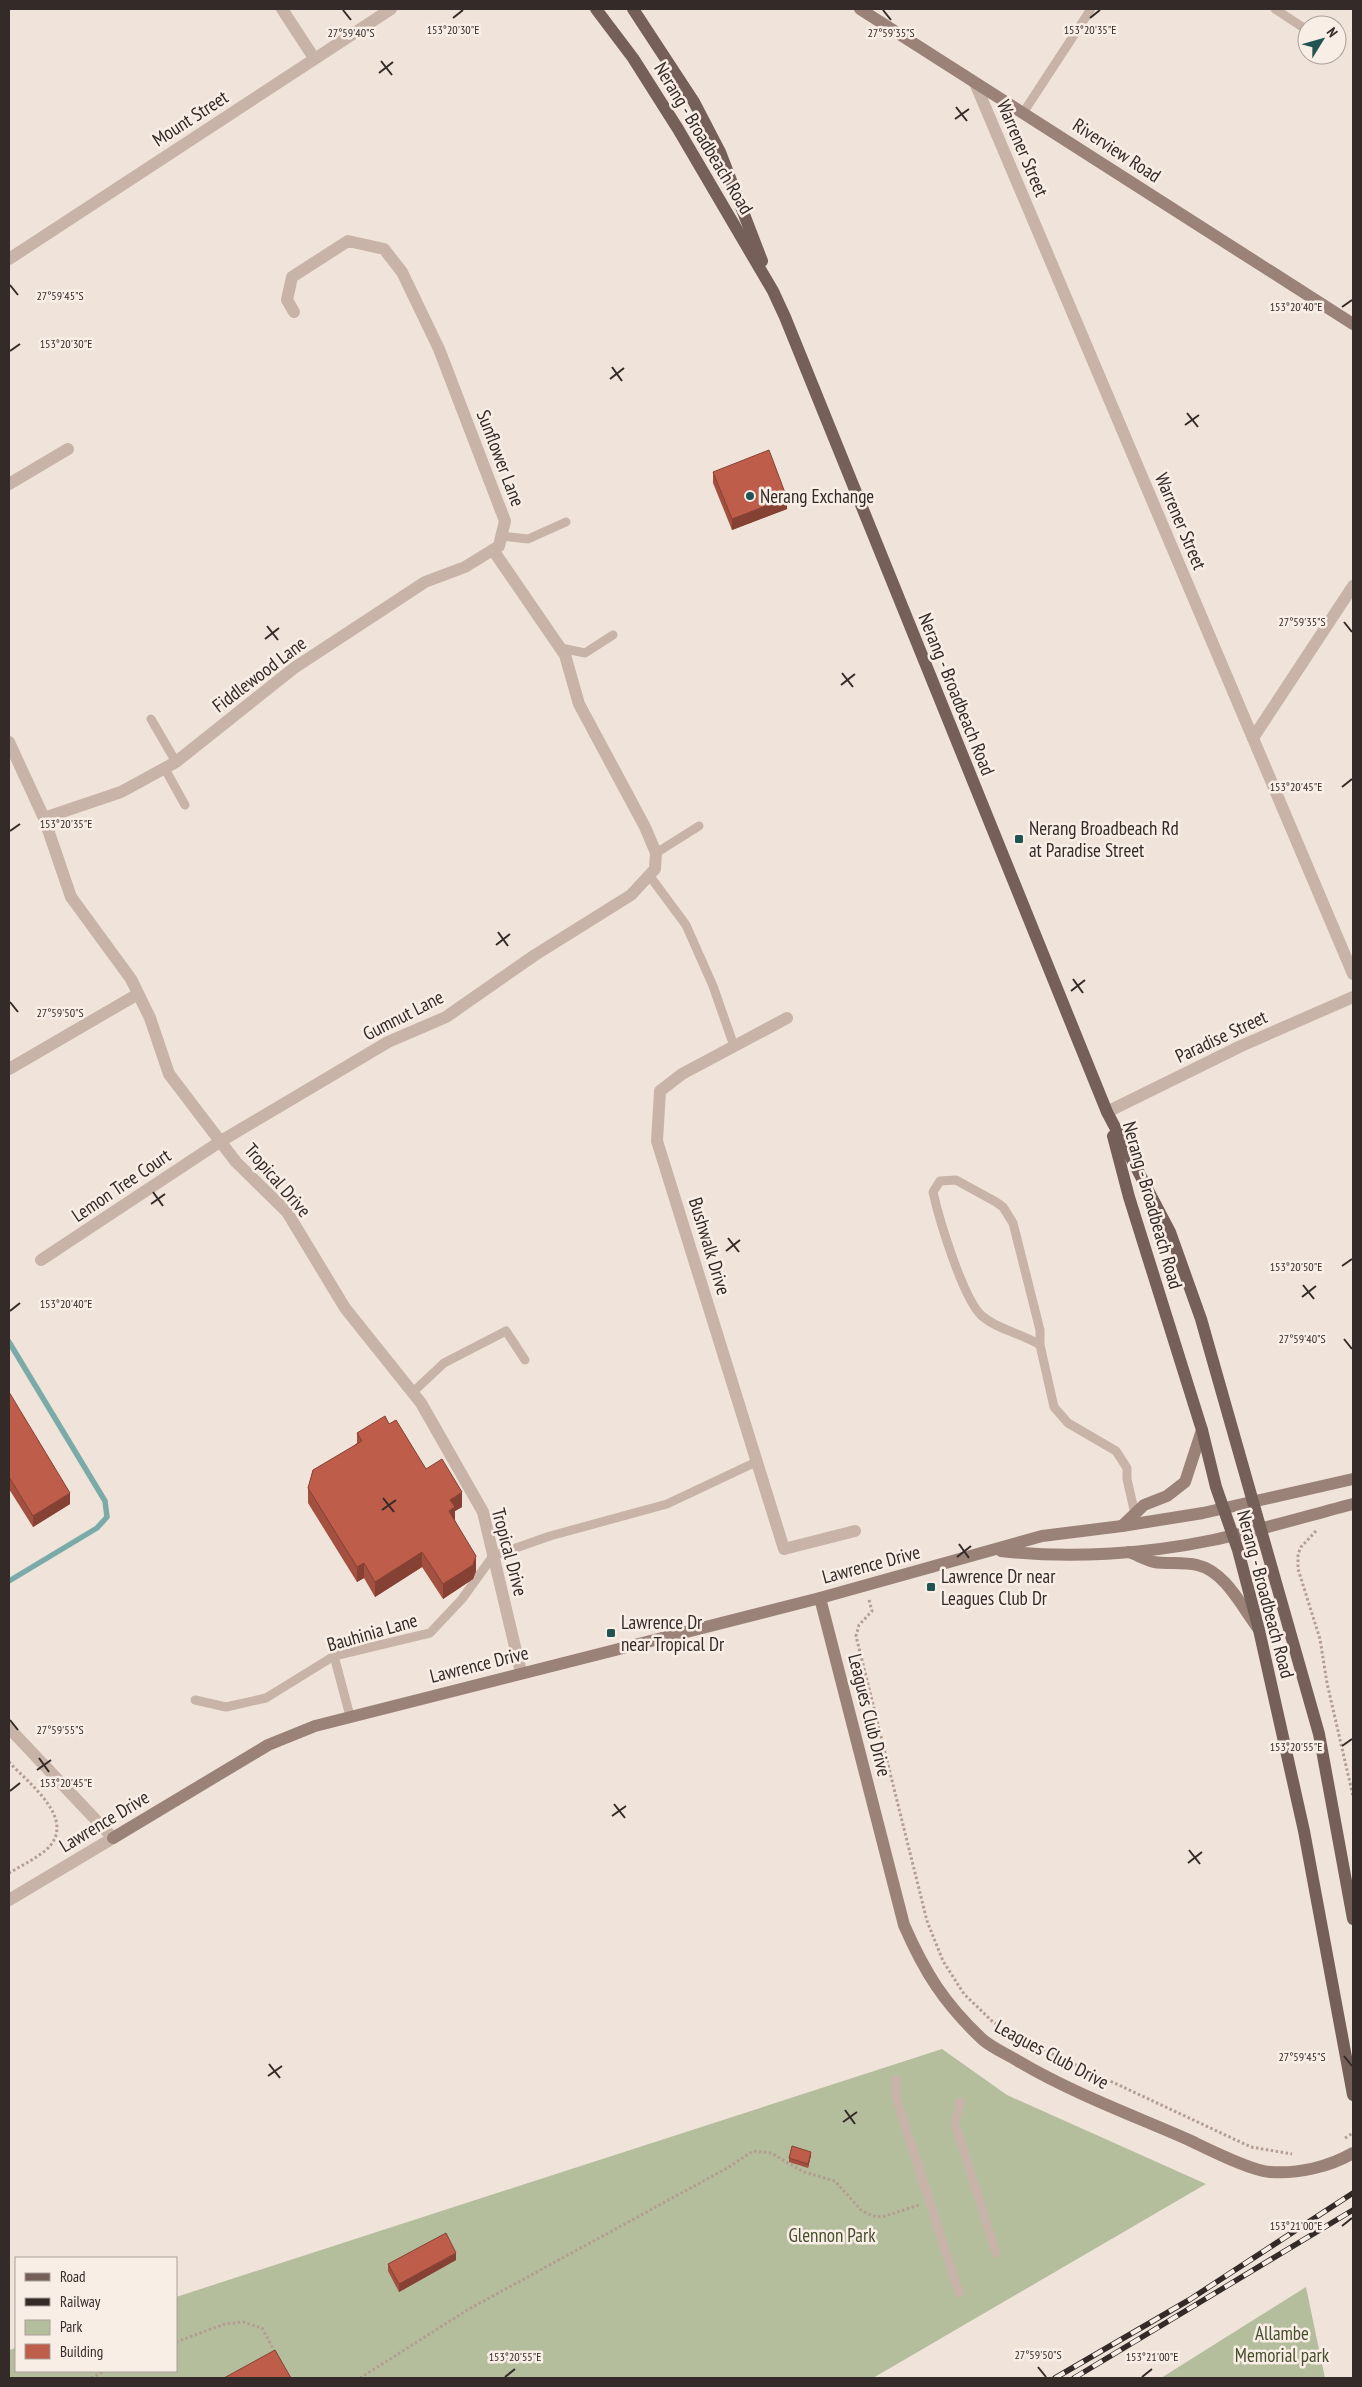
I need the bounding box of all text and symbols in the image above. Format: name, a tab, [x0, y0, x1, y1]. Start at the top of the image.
north arrow	[1297, 15, 1347, 65]
text: 153°20'30"E	[427, 22, 479, 37]
text: 153°20'35"E	[1064, 22, 1116, 37]
text: N	[1323, 24, 1342, 41]
text: 27°59'40"S	[327, 25, 375, 40]
text: 27°59'35"S	[867, 25, 915, 40]
street label: Nerang - Broadbeach Road	[649, 58, 759, 218]
street label: Mount Street	[148, 84, 233, 151]
street label: Warrener Street	[992, 96, 1054, 201]
street label: Riverview Road	[1068, 113, 1166, 187]
text: 27°59'45"S	[36, 288, 84, 303]
text: 153°20'40"E	[1270, 299, 1322, 314]
text: 153°20'30"E	[40, 336, 92, 351]
street label: Sunflower Lane	[472, 406, 530, 510]
street label: Warrener Street	[1150, 469, 1212, 574]
place label: Nerang Exchange	[760, 484, 874, 508]
marker: Nerang Exchange	[744, 490, 756, 502]
street label: Nerang - Broadbeach Road	[913, 609, 1001, 779]
text: 27°59'35"S	[1278, 614, 1326, 629]
street label: Fiddlewood Lane	[207, 631, 311, 717]
text: 153°20'45"E	[1270, 779, 1322, 794]
text: 153°20'35"E	[40, 816, 92, 831]
place label: Nerang Broadbeach Rd at Paradise Street	[1029, 816, 1179, 862]
marker: Nerang Broadbeach Rd at Paradise Street	[1013, 833, 1025, 845]
street label: Gumnut Lane	[359, 984, 447, 1045]
street label: Paradise Street	[1171, 1004, 1271, 1068]
text: 27°59'50"S	[36, 1005, 84, 1020]
street label: Nerang - Broadbeach Road	[1118, 1119, 1188, 1291]
street label: Tropical Drive	[239, 1138, 317, 1222]
street label: Lemon Tree Court	[67, 1143, 176, 1227]
street label: Bushwalk Drive	[684, 1194, 736, 1298]
text: 153°20'50"E	[1270, 1259, 1322, 1274]
text: 153°20'40"E	[40, 1296, 92, 1311]
text: 27°59'40"S	[1278, 1331, 1326, 1346]
street label: Tropical Drive	[487, 1505, 533, 1599]
street label: Nerang - Broadbeach Road	[1232, 1507, 1300, 1681]
street label: Lawrence Drive	[819, 1539, 923, 1589]
place label: Lawrence Dr near Leagues Club Dr	[941, 1564, 1056, 1610]
marker: Lawrence Dr near Leagues Club Dr	[925, 1581, 937, 1593]
street label: Bauhinia Lane	[324, 1608, 420, 1656]
place label: Lawrence Dr near Tropical Dr	[621, 1610, 725, 1656]
marker: Lawrence Dr near Tropical Dr	[605, 1627, 617, 1639]
street label: Lawrence Drive	[427, 1640, 531, 1688]
street label: Leagues Club Drive	[843, 1651, 897, 1779]
text: 27°59'55"S	[36, 1722, 84, 1737]
text: 153°20'55"E	[1270, 1739, 1322, 1754]
text: 153°20'45"E	[40, 1775, 92, 1790]
street label: Lawrence Drive	[55, 1785, 153, 1857]
street label: Leagues Club Drive	[991, 2014, 1113, 2094]
text: 27°59'45"S	[1278, 2049, 1326, 2064]
text: 153°21'00"E	[1270, 2218, 1322, 2233]
park label: Glennon Park	[788, 2223, 876, 2247]
legend	[15, 2257, 178, 2372]
text: Road	[60, 2267, 86, 2286]
text: Railway	[60, 2292, 101, 2311]
text: Park	[60, 2317, 82, 2336]
park label: Allambe Memorial park	[1235, 2321, 1330, 2367]
text: Building	[60, 2342, 103, 2361]
text: 27°59'50"S	[1014, 2347, 1062, 2362]
text: 153°20'55"E	[489, 2349, 541, 2364]
text: 153°21'00"E	[1126, 2349, 1178, 2364]

